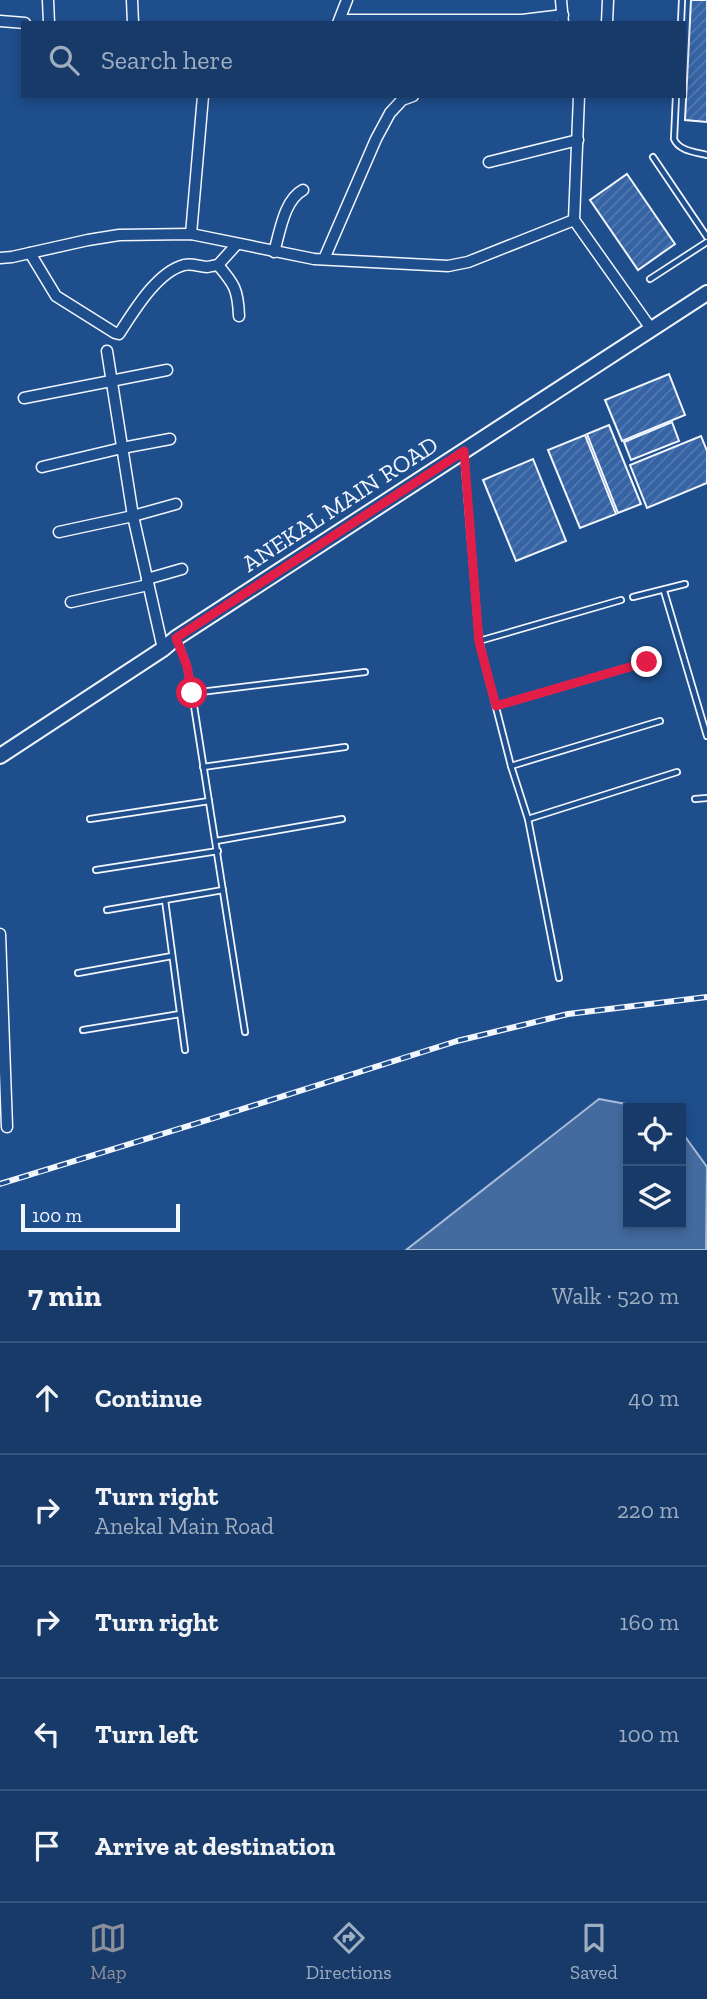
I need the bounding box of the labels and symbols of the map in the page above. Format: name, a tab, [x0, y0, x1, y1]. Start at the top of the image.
street label: ANEKAL MAIN ROAD	[236, 429, 443, 578]
route end	[631, 646, 662, 677]
route start	[176, 677, 207, 708]
scale bar	[21, 1201, 180, 1233]

